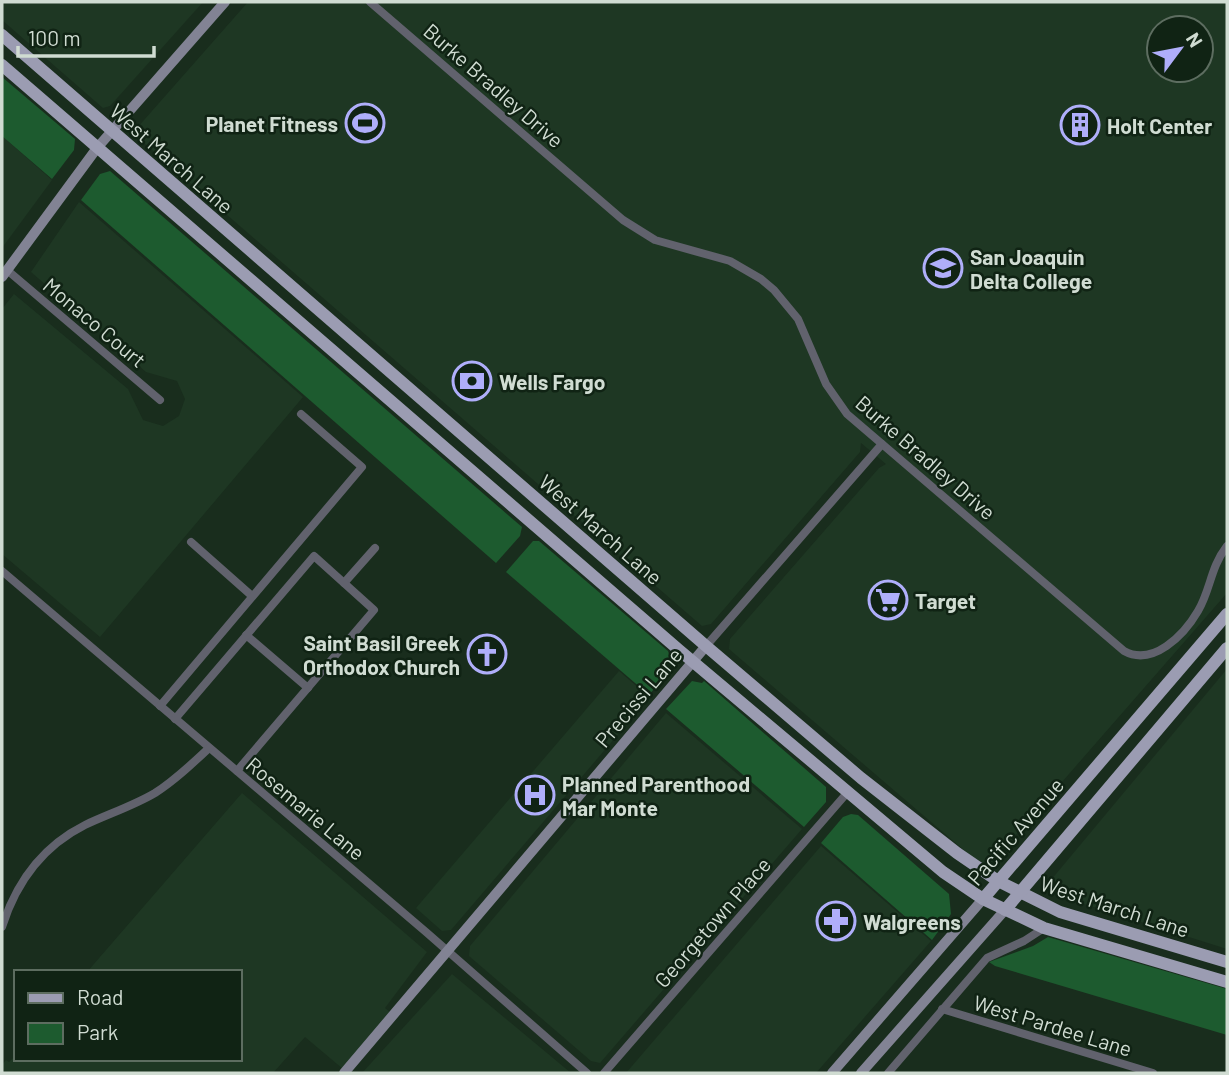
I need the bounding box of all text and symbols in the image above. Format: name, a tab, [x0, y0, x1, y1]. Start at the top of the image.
scale bar	[18, 14, 154, 58]
north arrow	[1145, 14, 1215, 84]
street label: Burke Bradley Drive	[419, 18, 569, 152]
text: 100 m	[28, 25, 81, 50]
text: N	[1182, 28, 1208, 51]
street label: West March Lane	[105, 98, 239, 218]
sports icon: Planet Fitness	[344, 102, 386, 144]
building icon: Holt Center	[1059, 104, 1101, 146]
place label: Planet Fitness	[206, 111, 338, 136]
place label: Holt Center	[1107, 113, 1212, 138]
place label: San Joaquin Delta College	[970, 244, 1092, 293]
school or university icon: San Joaquin Delta College	[922, 247, 964, 289]
street label: Monaco Court	[39, 272, 151, 372]
bank icon: Wells Fargo	[451, 360, 493, 402]
place label: Wells Fargo	[499, 369, 605, 394]
street label: Burke Bradley Drive	[851, 390, 1001, 524]
street label: West March Lane	[534, 469, 668, 589]
supermarket icon: Target	[867, 579, 909, 621]
place label: Target	[915, 588, 976, 613]
place label: Saint Basil Greek Orthodox Church	[303, 630, 460, 679]
church icon: Saint Basil Greek Orthodox Church	[466, 633, 508, 675]
street label: Precissi Lane	[589, 642, 687, 752]
street label: Rosemarie Lane	[242, 751, 370, 865]
place label: Planned Parenthood Mar Monte	[562, 771, 750, 820]
street label: Pacific Avenue	[962, 772, 1068, 890]
hospital icon: Planned Parenthood Mar Monte	[514, 774, 556, 816]
street label: Georgetown Place	[649, 852, 775, 992]
street label: West March Lane	[1037, 870, 1193, 942]
pharmacy icon: Walgreens	[815, 900, 857, 942]
place label: Walgreens	[863, 909, 961, 934]
legend	[14, 970, 242, 1061]
text: Road	[77, 984, 123, 1009]
street label: West Pardee Lane	[971, 989, 1135, 1061]
text: Park	[77, 1019, 118, 1044]

